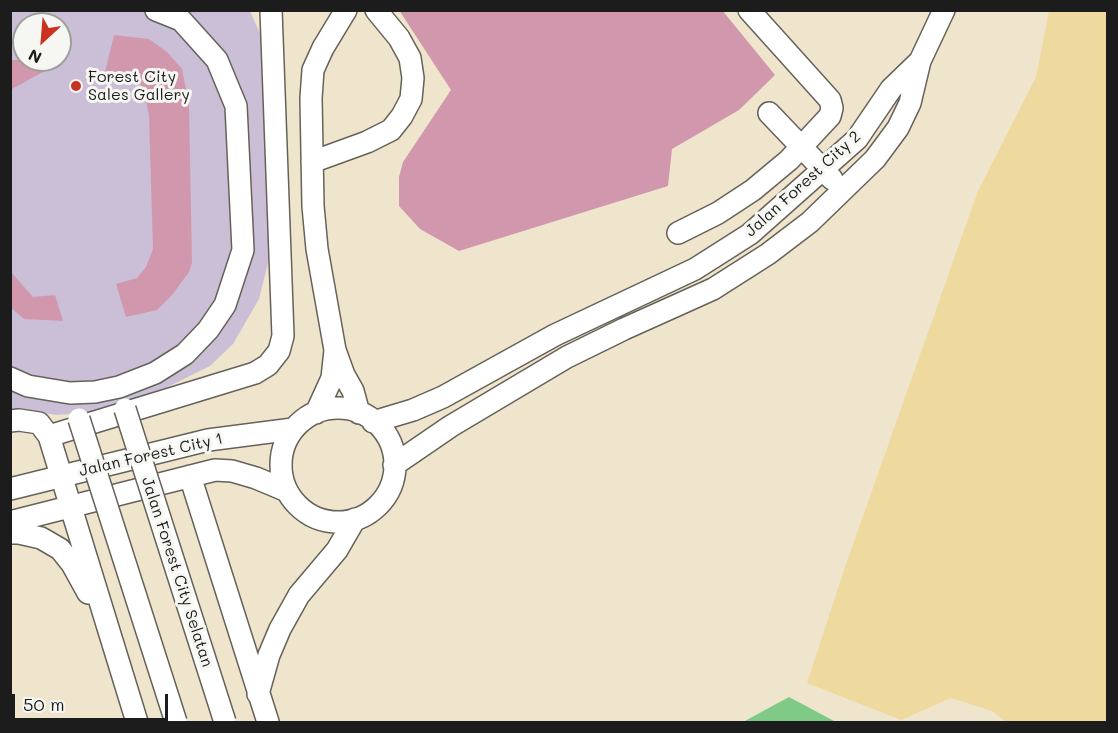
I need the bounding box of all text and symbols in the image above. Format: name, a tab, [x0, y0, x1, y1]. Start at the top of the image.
north arrow	[12, 12, 72, 72]
text: N	[25, 45, 45, 69]
place label: Forest City Sales Gallery	[88, 67, 190, 105]
marker: Forest City Sales Gallery	[69, 79, 83, 93]
street label: Jalan Forest City 2	[741, 127, 865, 241]
street label: Jalan Forest City 1	[77, 429, 225, 481]
street label: Jalan Forest City Selatan	[137, 475, 217, 669]
scale bar	[15, 682, 171, 720]
text: 50 m	[23, 692, 65, 716]

